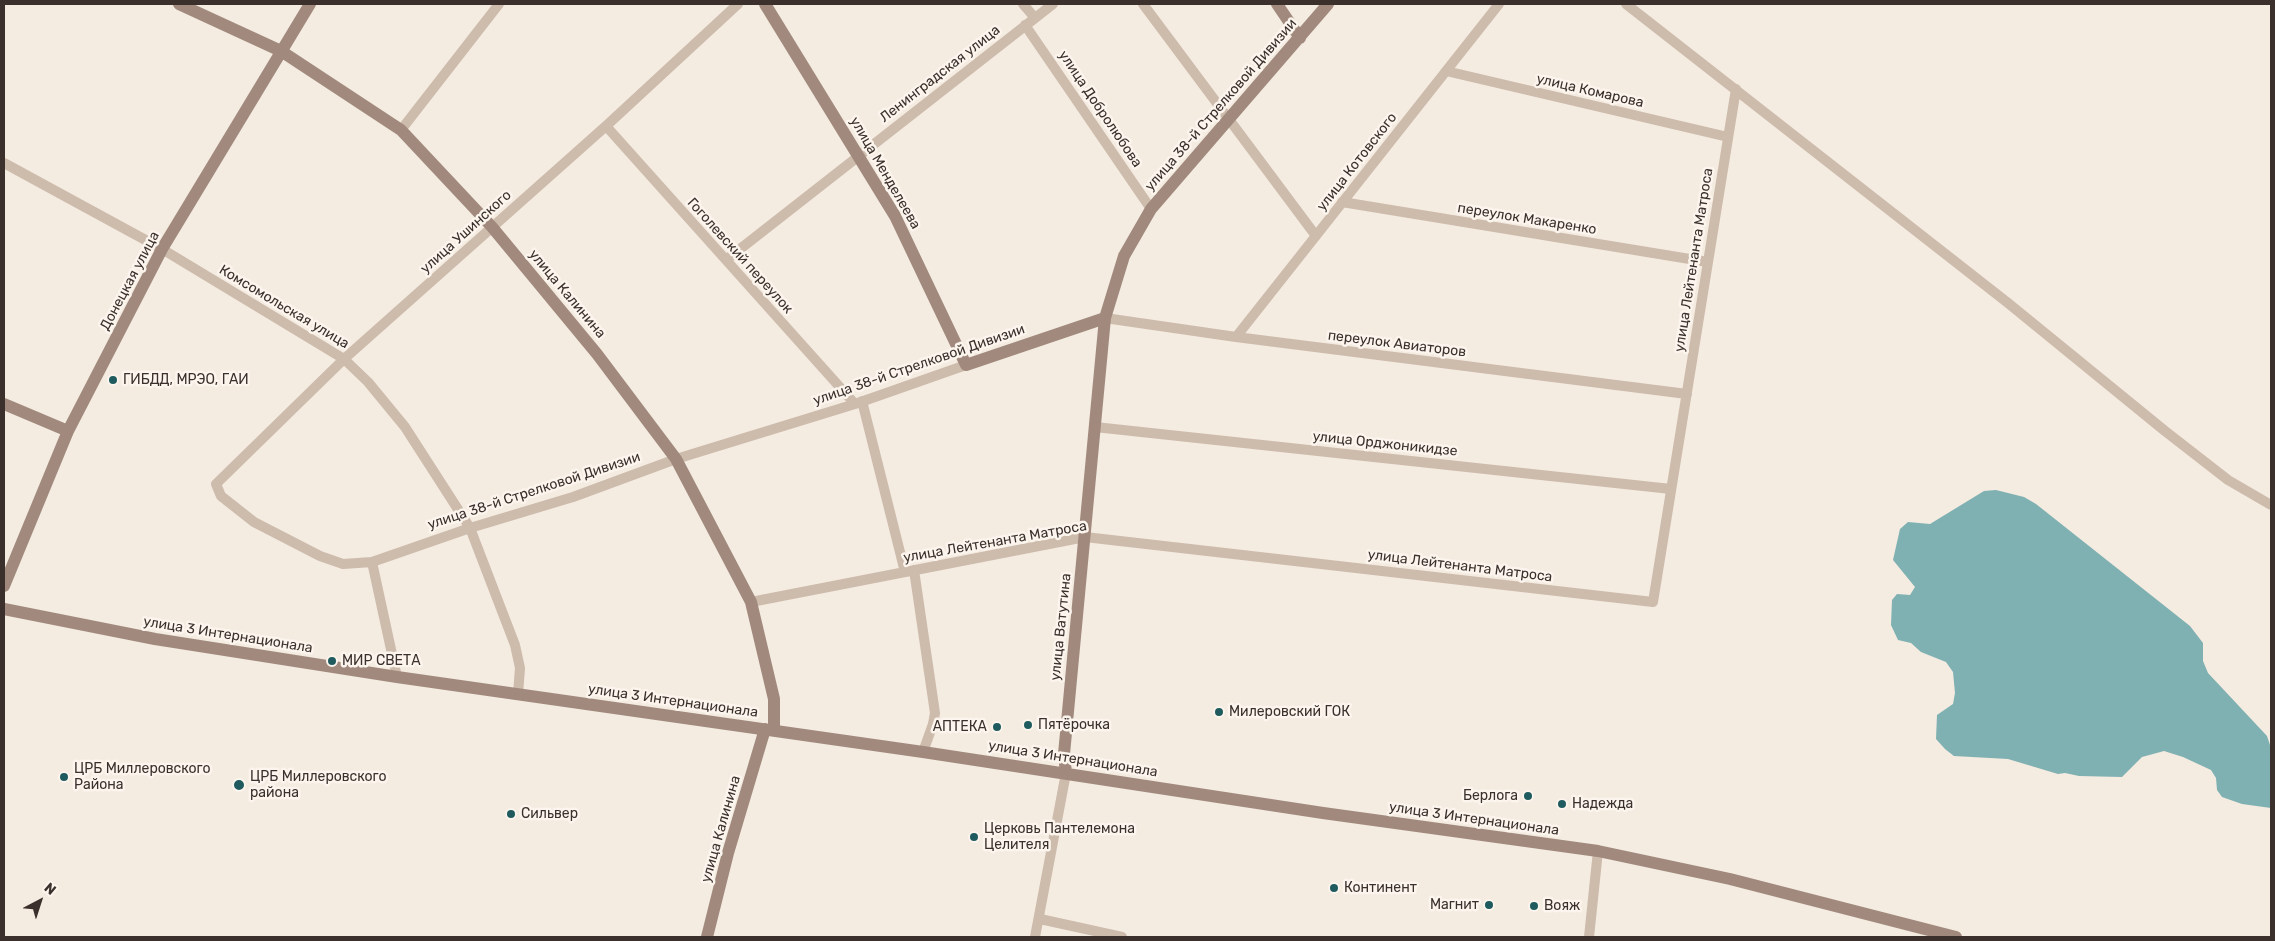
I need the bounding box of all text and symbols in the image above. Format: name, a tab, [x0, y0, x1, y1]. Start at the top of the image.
street label: улица 38-й Стрелковой Дивизии	[1142, 16, 1300, 194]
street label: Ленинградская улица	[876, 22, 1004, 126]
street label: улица Добролюбова	[1055, 47, 1145, 171]
street label: улица Комарова	[1535, 70, 1645, 112]
street label: улица Котовского	[1313, 109, 1401, 215]
street label: улица Менделеева	[846, 114, 924, 232]
street label: улица Лейтенанта Матроса	[1671, 167, 1717, 353]
street label: улица Ушинского	[417, 187, 515, 277]
street label: Гоголевский переулок	[684, 195, 796, 317]
street label: переулок Макаренко	[1456, 200, 1598, 238]
street label: Донецкая улица	[97, 229, 163, 333]
street label: улица Калинина	[525, 246, 609, 342]
street label: Комсомольская улица	[216, 261, 352, 353]
street label: улица 38-й Стрелковой Дивизии	[811, 321, 1027, 409]
street label: переулок Авиаторов	[1327, 327, 1467, 361]
place label: ГИБДД, МРЭО, ГАИ	[123, 372, 249, 388]
marker: ГИБДД, МРЭО, ГАИ	[107, 374, 119, 386]
street label: улица Орджоникидзе	[1312, 428, 1458, 460]
street label: улица 38-й Стрелковой Дивизии	[426, 449, 642, 533]
street label: улица Лейтенанта Матроса	[902, 518, 1088, 566]
street label: улица Лейтенанта Матроса	[1367, 546, 1553, 586]
street label: улица Ватутина	[1047, 573, 1075, 681]
street label: улица 3 Интернационала	[142, 613, 314, 657]
place label: МИР СВЕТА	[342, 653, 421, 669]
marker: МИР СВЕТА	[326, 655, 338, 667]
street label: улица 3 Интернационала	[587, 681, 759, 721]
place label: Милеровский ГОК	[1229, 704, 1350, 720]
marker: Милеровский ГОК	[1213, 706, 1225, 718]
place label: Пятёрочка	[1038, 717, 1110, 733]
place label: АПТЕКА	[933, 719, 987, 735]
marker: Пятёрочка	[1022, 719, 1034, 731]
marker: АПТЕКА	[991, 721, 1003, 733]
street label: улица 3 Интернационала	[987, 737, 1159, 781]
place label: ЦРБ Миллеровского Района	[74, 761, 210, 794]
place label: ЦРБ Миллеровского района	[250, 769, 386, 802]
marker: ЦРБ Миллеровского Района	[58, 771, 70, 783]
street label: улица Калинина	[698, 774, 744, 884]
marker: ЦРБ Миллеровского района	[232, 778, 246, 792]
place label: Берлога	[1463, 788, 1518, 804]
marker: Берлога	[1522, 790, 1534, 802]
place label: Надежда	[1572, 796, 1633, 812]
marker: Надежда	[1556, 798, 1568, 810]
street label: улица 3 Интернационала	[1388, 799, 1560, 839]
place label: Сильвер	[521, 806, 578, 822]
marker: Сильвер	[505, 808, 517, 820]
place label: Церковь Пантелемона Целителя	[984, 821, 1135, 854]
marker: Церковь Пантелемона Целителя	[968, 831, 980, 843]
north arrow	[15, 876, 65, 926]
text: N	[41, 879, 59, 899]
place label: Континент	[1344, 880, 1417, 896]
marker: Континент	[1328, 882, 1340, 894]
place label: Магнит	[1430, 897, 1479, 913]
place label: Вояж	[1544, 898, 1580, 914]
marker: Магнит	[1483, 899, 1495, 911]
marker: Вояж	[1528, 900, 1540, 912]

